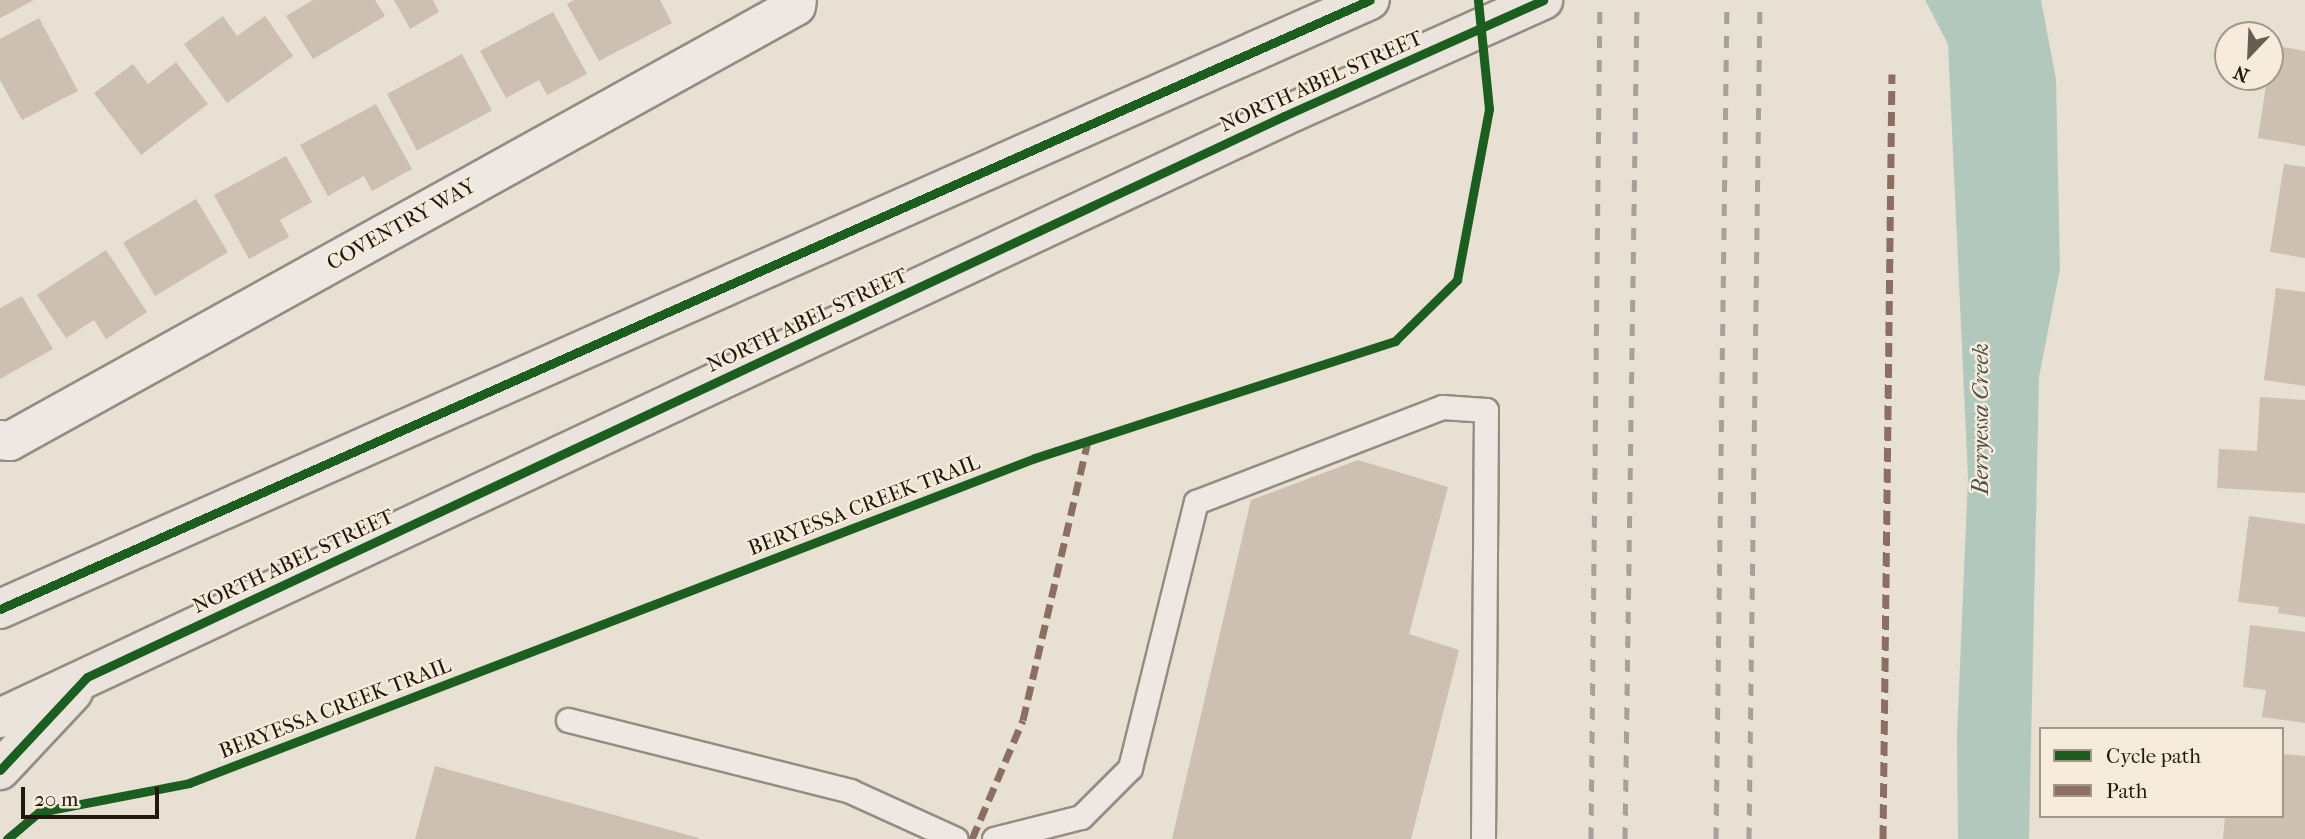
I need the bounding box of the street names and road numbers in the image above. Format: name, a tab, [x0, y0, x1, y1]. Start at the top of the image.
street label: NORTH ABEL STREET	[1216, 25, 1426, 137]
street label: COVENTRY WAY	[322, 173, 480, 275]
street label: NORTH ABEL STREET	[702, 262, 912, 378]
street label: BERYESSA CREEK TRAIL	[745, 449, 983, 561]
street label: NORTH ABEL STREET	[188, 503, 398, 619]
street label: BERYESSA CREEK TRAIL	[216, 652, 454, 764]

